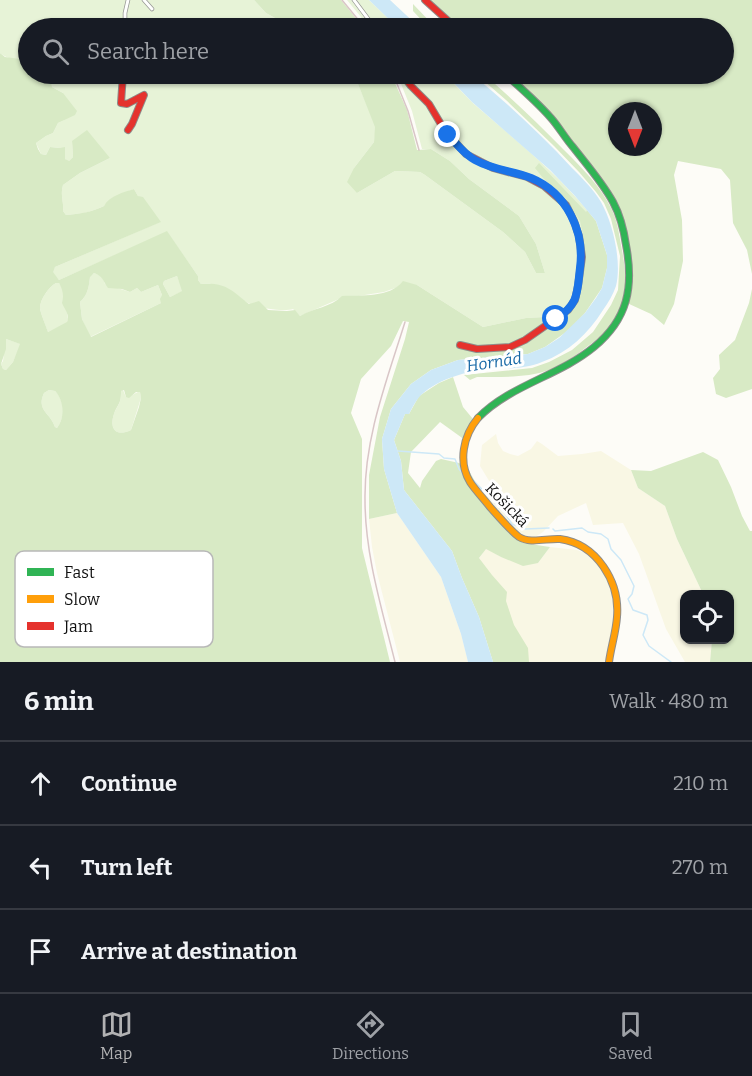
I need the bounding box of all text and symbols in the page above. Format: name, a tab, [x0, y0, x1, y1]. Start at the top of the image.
search box	[18, 18, 734, 84]
icon: search	[39, 35, 72, 68]
text: Search here	[87, 38, 209, 65]
north arrow	[608, 102, 662, 156]
route end	[434, 121, 460, 147]
route start	[542, 305, 568, 331]
water label: Hornád	[465, 348, 523, 376]
street label: Košická	[482, 479, 532, 531]
legend	[15, 551, 213, 647]
text: Fast	[64, 563, 95, 582]
text: Slow	[64, 590, 100, 609]
map controls	[680, 590, 734, 644]
button: locate	[680, 590, 734, 644]
text: Jam	[63, 617, 93, 636]
text: 6 min	[24, 686, 94, 717]
text: Walk · 480 m	[609, 689, 728, 713]
icon: ahead	[24, 767, 57, 800]
text: Continue	[81, 770, 177, 797]
text: 210 m	[673, 771, 728, 795]
icon: left	[24, 851, 57, 884]
text: Turn left	[81, 854, 173, 881]
text: 270 m	[672, 855, 728, 879]
icon: arrive	[24, 935, 57, 968]
text: Arrive at destination	[81, 938, 297, 965]
tab: Map	[100, 1008, 133, 1063]
tab: Directions	[332, 1008, 409, 1063]
tab: Saved	[608, 1008, 652, 1063]

